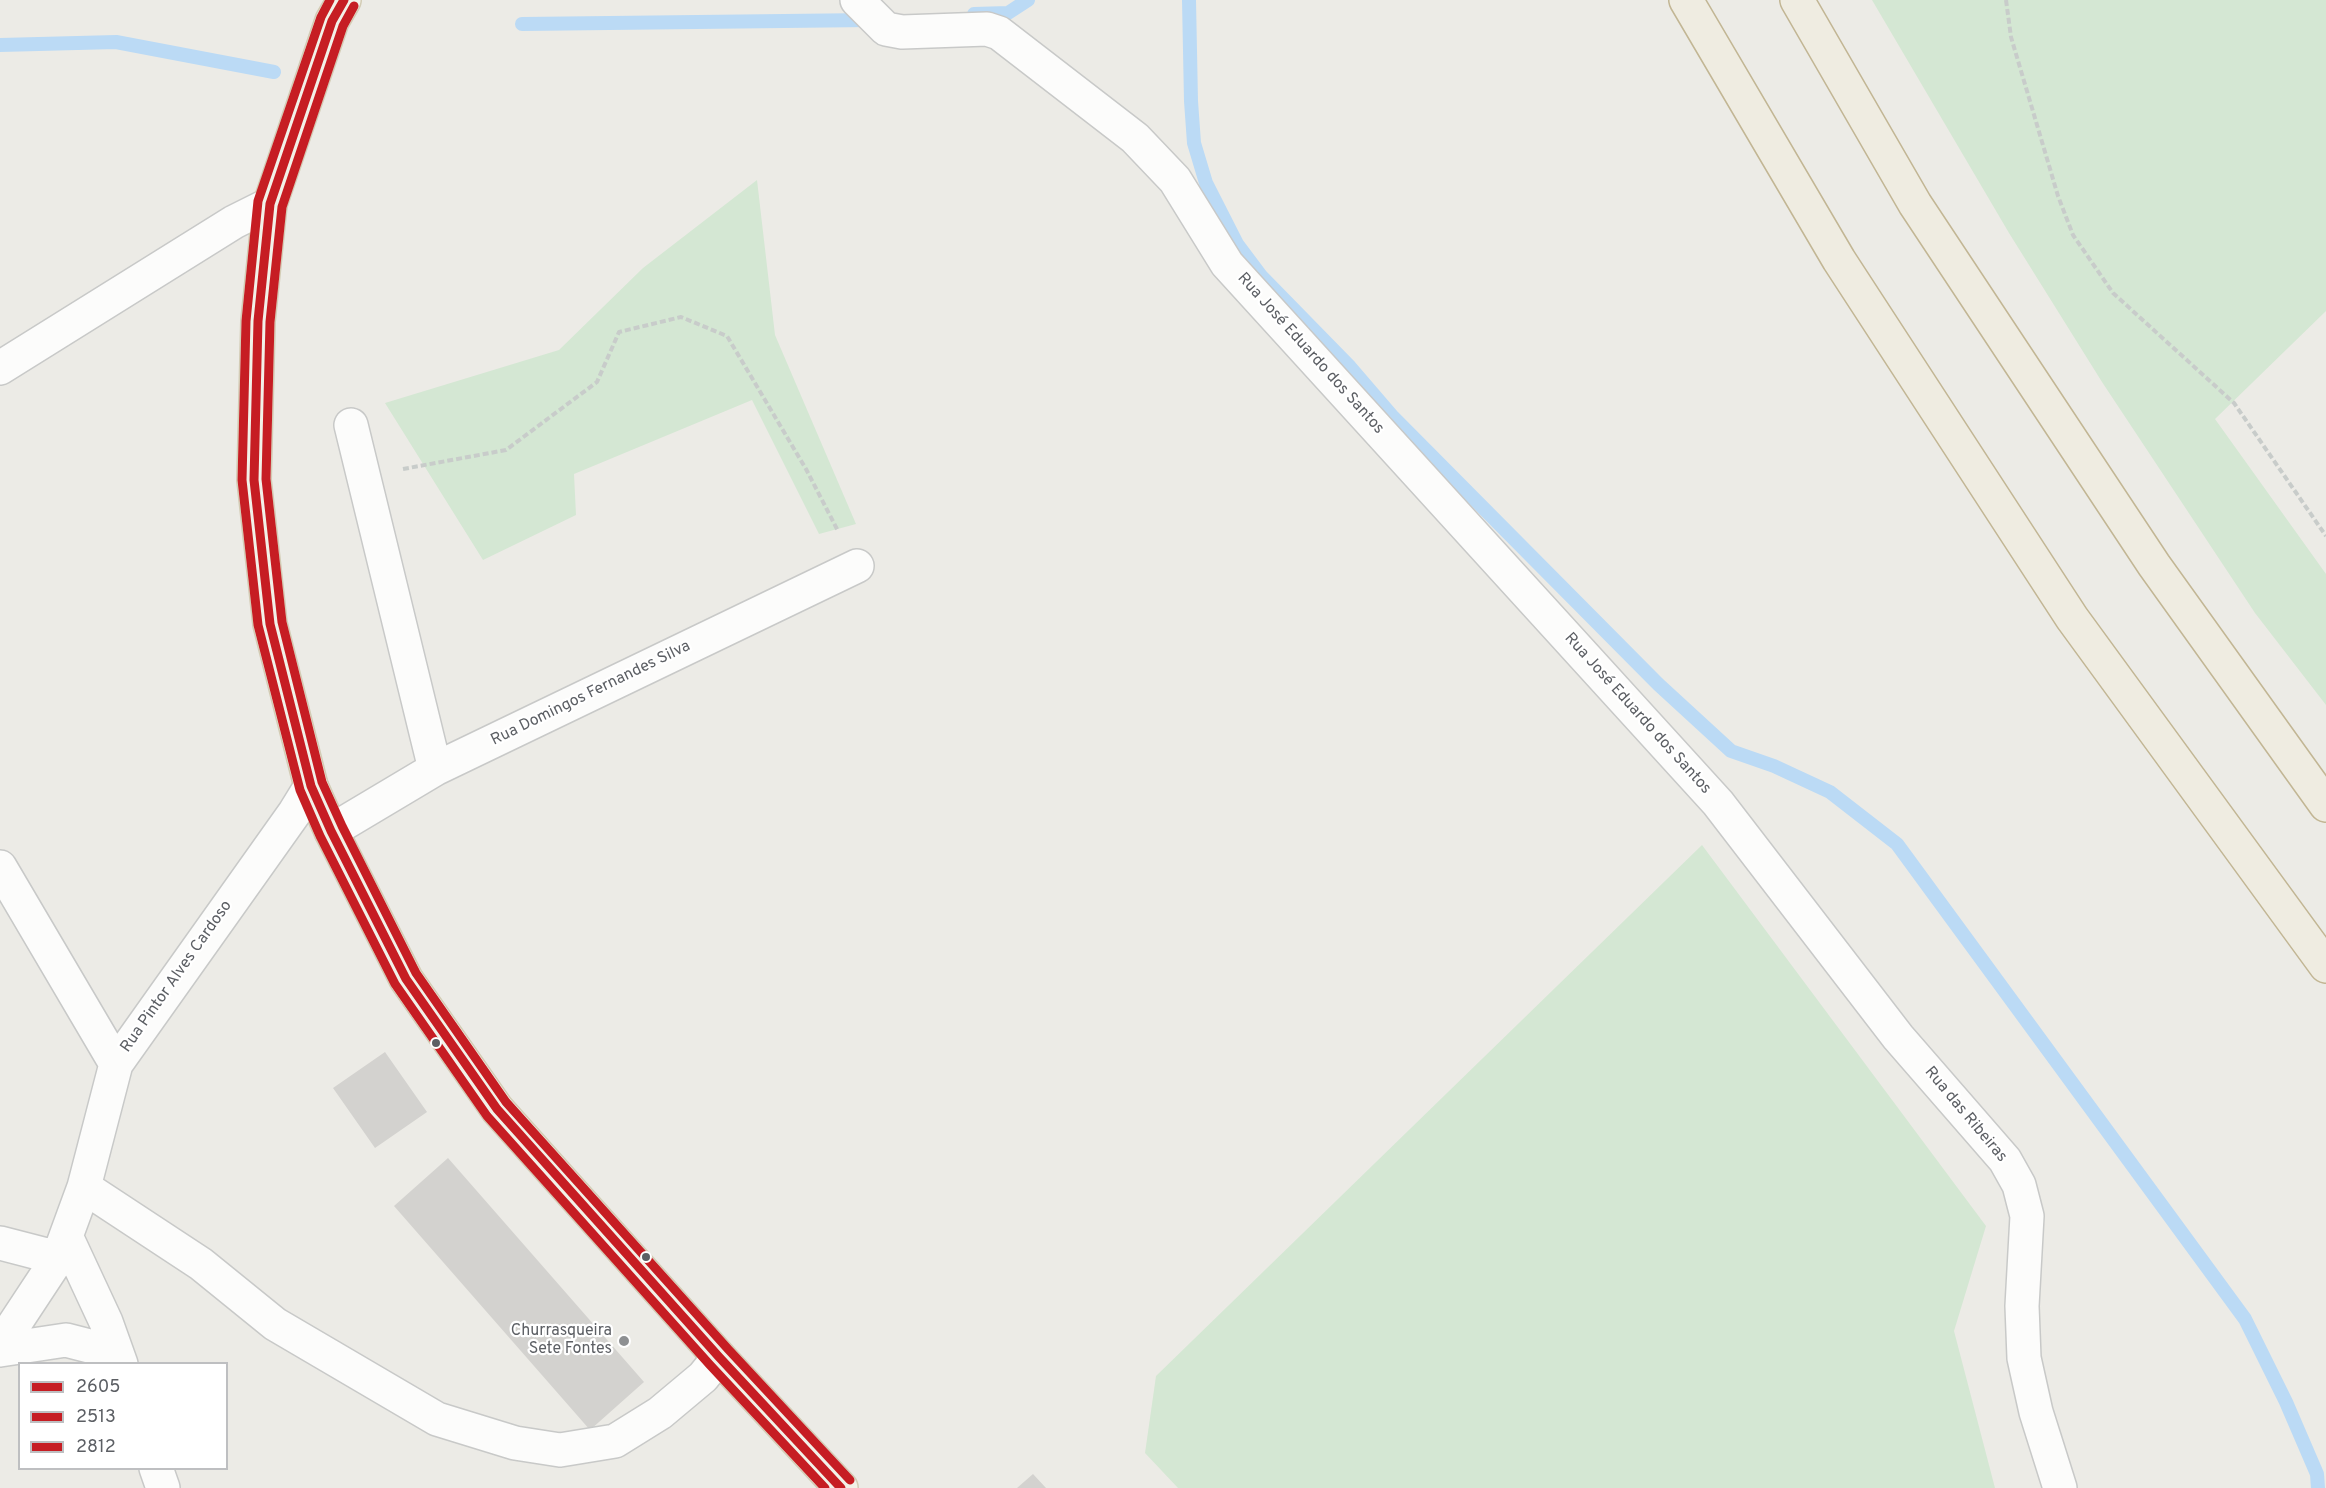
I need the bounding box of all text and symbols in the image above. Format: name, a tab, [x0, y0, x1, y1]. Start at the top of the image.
street label: Rua José Eduardo dos Santos	[1232, 269, 1388, 439]
street label: Rua José Eduardo dos Santos	[1559, 629, 1715, 799]
street label: Rua Domingos Fernandes Silva	[488, 637, 694, 751]
street label: Rua Pintor Alves Cardoso	[117, 897, 237, 1057]
unlabelled marker	[430, 1037, 442, 1049]
street label: Rua das Ribeiras	[1919, 1063, 2011, 1167]
unlabelled marker	[640, 1251, 652, 1263]
place label: Churrasqueira Sete Fontes	[511, 1322, 612, 1360]
marker: Churrasqueira Sete Fontes	[617, 1334, 631, 1348]
legend	[18, 1362, 228, 1470]
text: 2605	[76, 1376, 121, 1399]
text: 2513	[76, 1406, 116, 1429]
text: 2812	[76, 1436, 116, 1459]

